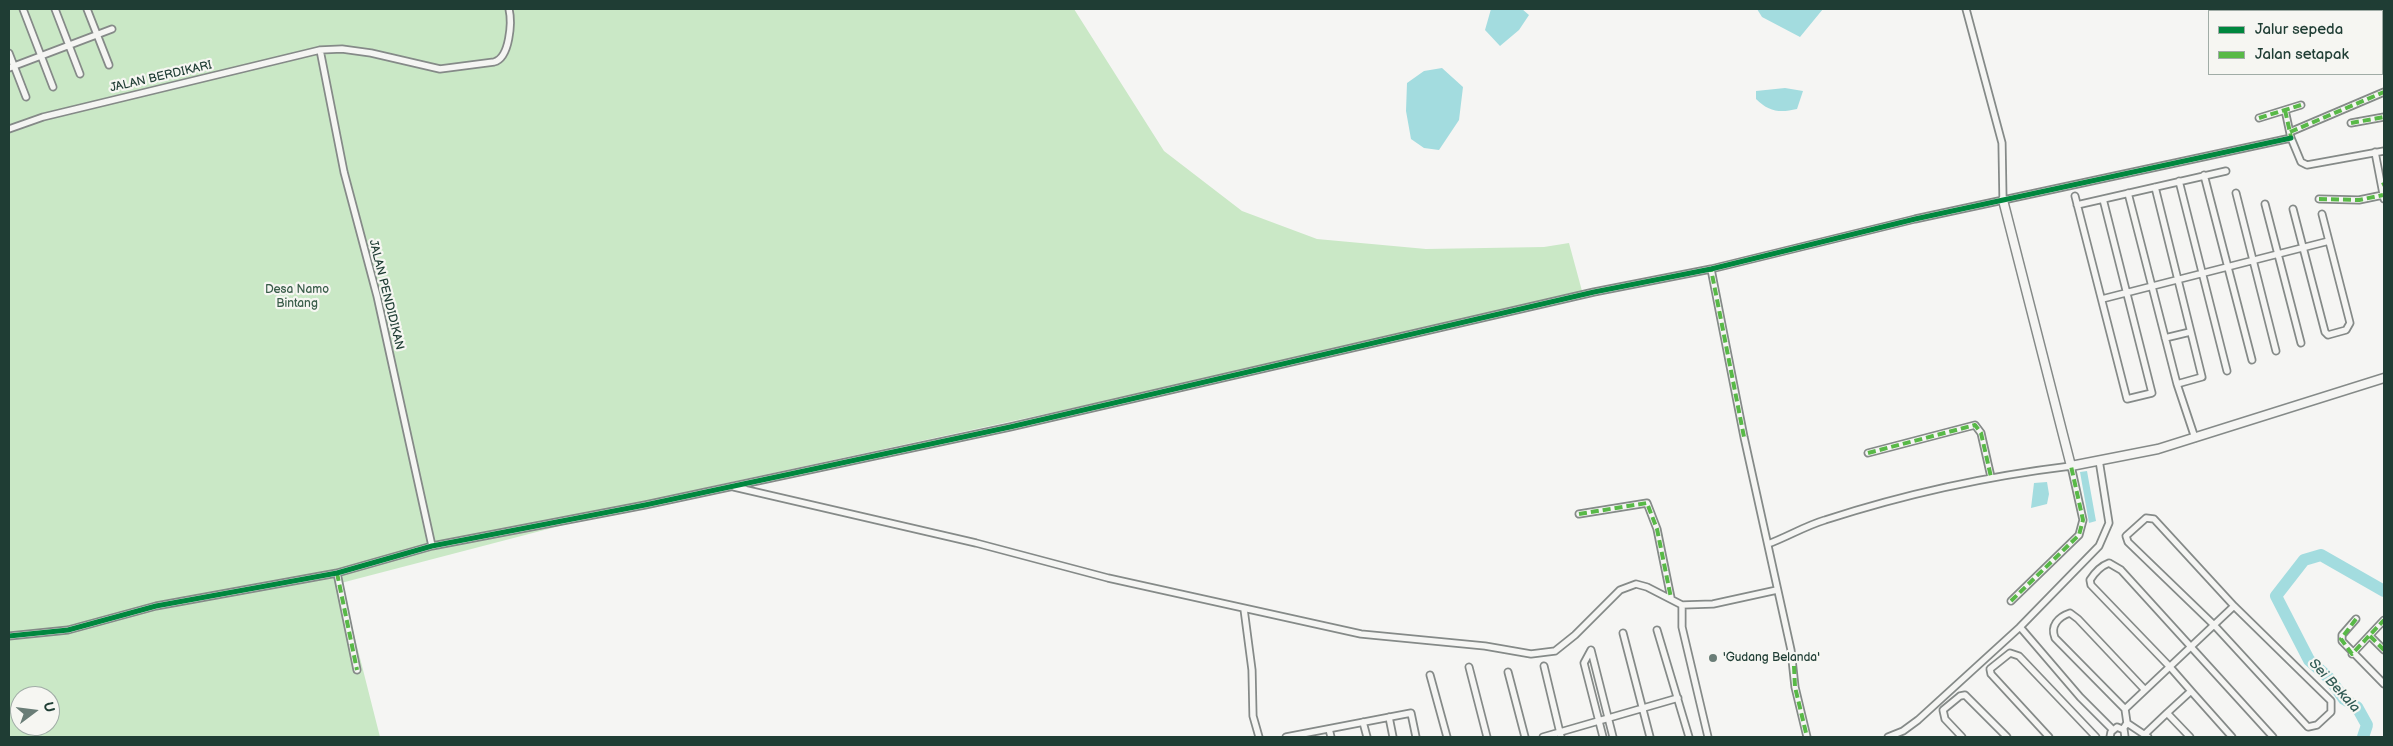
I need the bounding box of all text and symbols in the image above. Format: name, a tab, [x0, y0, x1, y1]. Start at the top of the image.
legend	[2208, 10, 2383, 75]
text: Jalur sepeda	[2255, 20, 2343, 39]
text: Jalan setapak	[2255, 45, 2349, 64]
street label: JALAN BERDIKARI	[109, 58, 213, 96]
street label: JALAN PENDIDIKAN	[365, 238, 407, 352]
park label: Desa Namo Bintang	[265, 283, 329, 311]
place label: 'Gudang Belanda'	[1723, 651, 1820, 665]
marker: 'Gudang Belanda'	[1707, 652, 1719, 664]
water label: Sei Bekala	[2305, 656, 2363, 716]
north arrow	[10, 686, 60, 736]
text: U	[40, 700, 59, 714]

